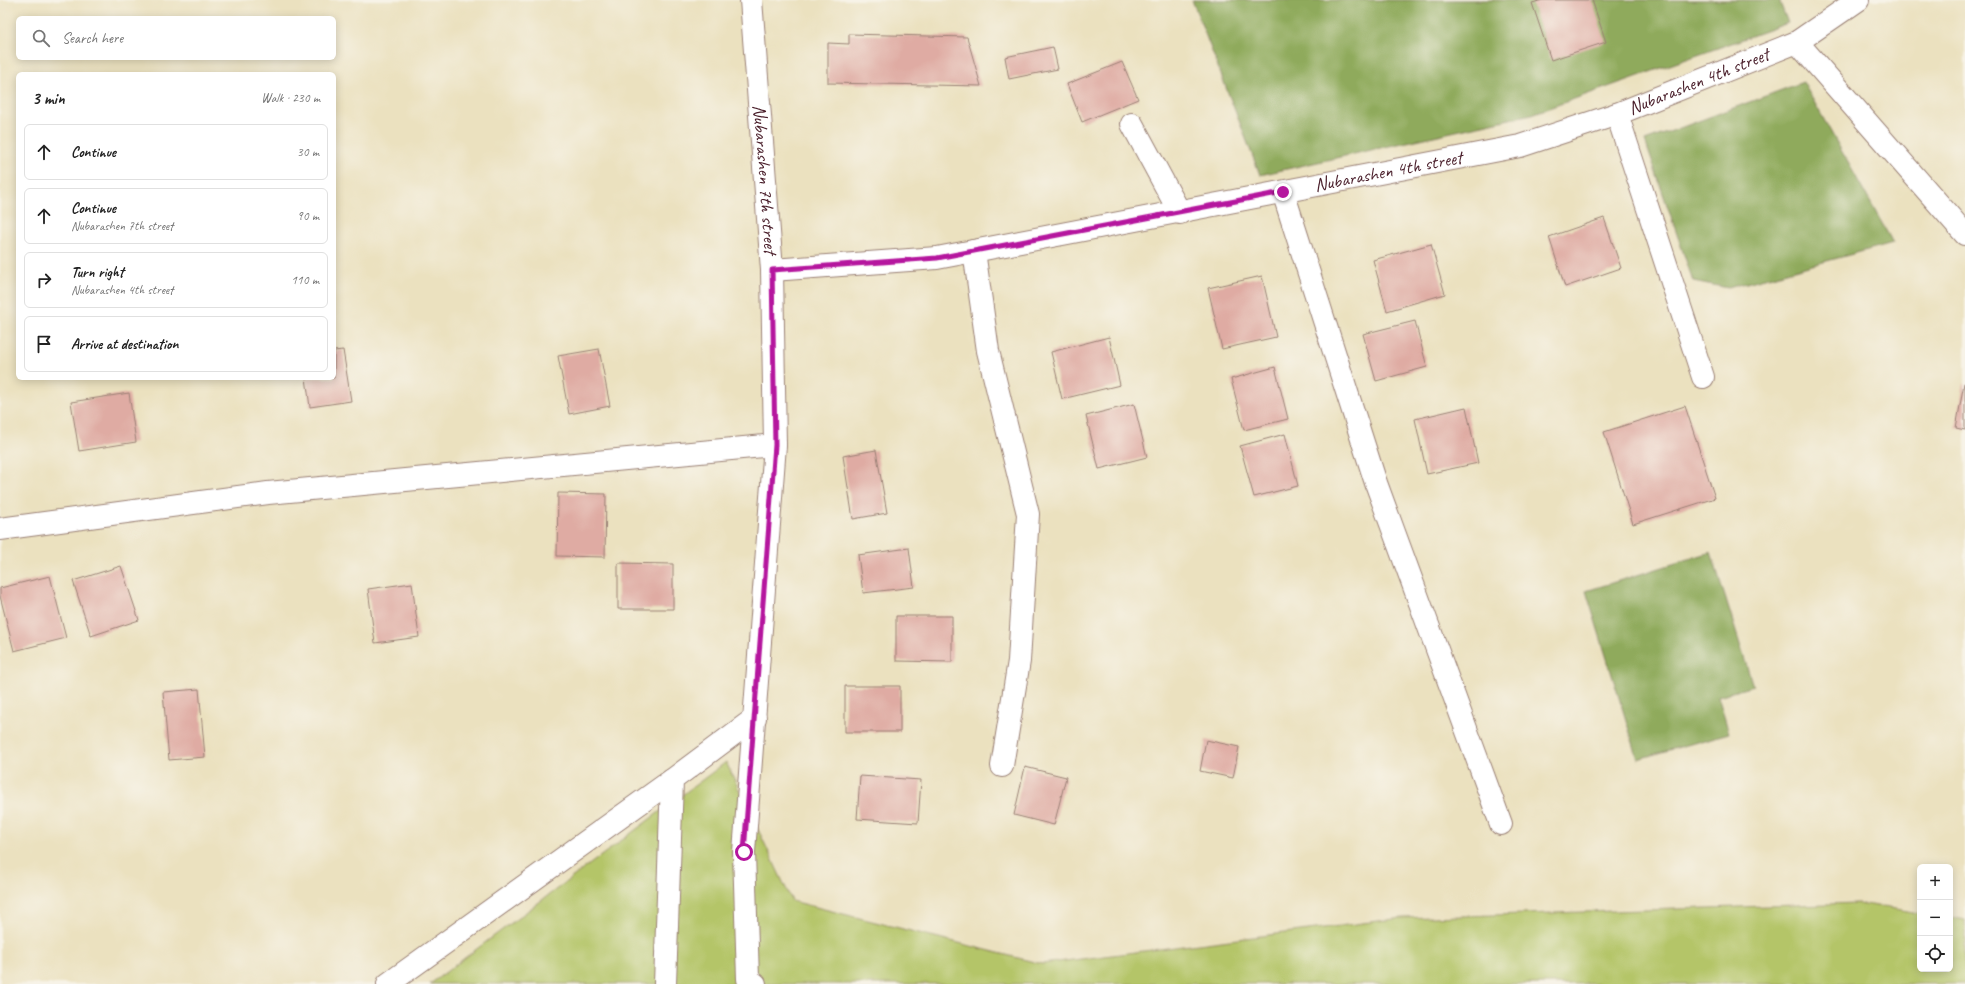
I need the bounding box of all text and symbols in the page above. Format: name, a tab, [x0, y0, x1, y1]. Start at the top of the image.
search box	[16, 16, 336, 60]
icon: search	[30, 27, 52, 49]
text: Search here	[62, 29, 123, 48]
street label: Nubarashen 4th street	[1624, 41, 1775, 120]
text: 3 min	[32, 88, 65, 109]
text: Walk · 230 m	[261, 90, 320, 106]
street label: Nubarashen 7th street	[747, 104, 783, 258]
icon: ahead	[33, 141, 55, 163]
text: Continue	[71, 143, 116, 162]
text: 30 m	[297, 144, 319, 160]
street label: Nubarashen 4th street	[1312, 145, 1467, 197]
route end	[1274, 183, 1292, 201]
text: Continue	[71, 199, 116, 218]
icon: ahead	[33, 205, 55, 227]
text: 90 m	[297, 208, 319, 224]
text: Nubarashen 7th street	[71, 218, 173, 234]
text: Turn right	[71, 263, 124, 282]
icon: right	[33, 269, 55, 291]
text: 110 m	[291, 272, 319, 288]
text: Nubarashen 4th street	[71, 282, 173, 298]
icon: arrive	[33, 333, 55, 355]
text: Arrive at destination	[71, 335, 178, 354]
route start	[735, 843, 753, 861]
map controls	[1917, 864, 1953, 972]
button: +	[1917, 864, 1953, 900]
button: −	[1917, 900, 1953, 936]
button: locate	[1917, 936, 1953, 972]

